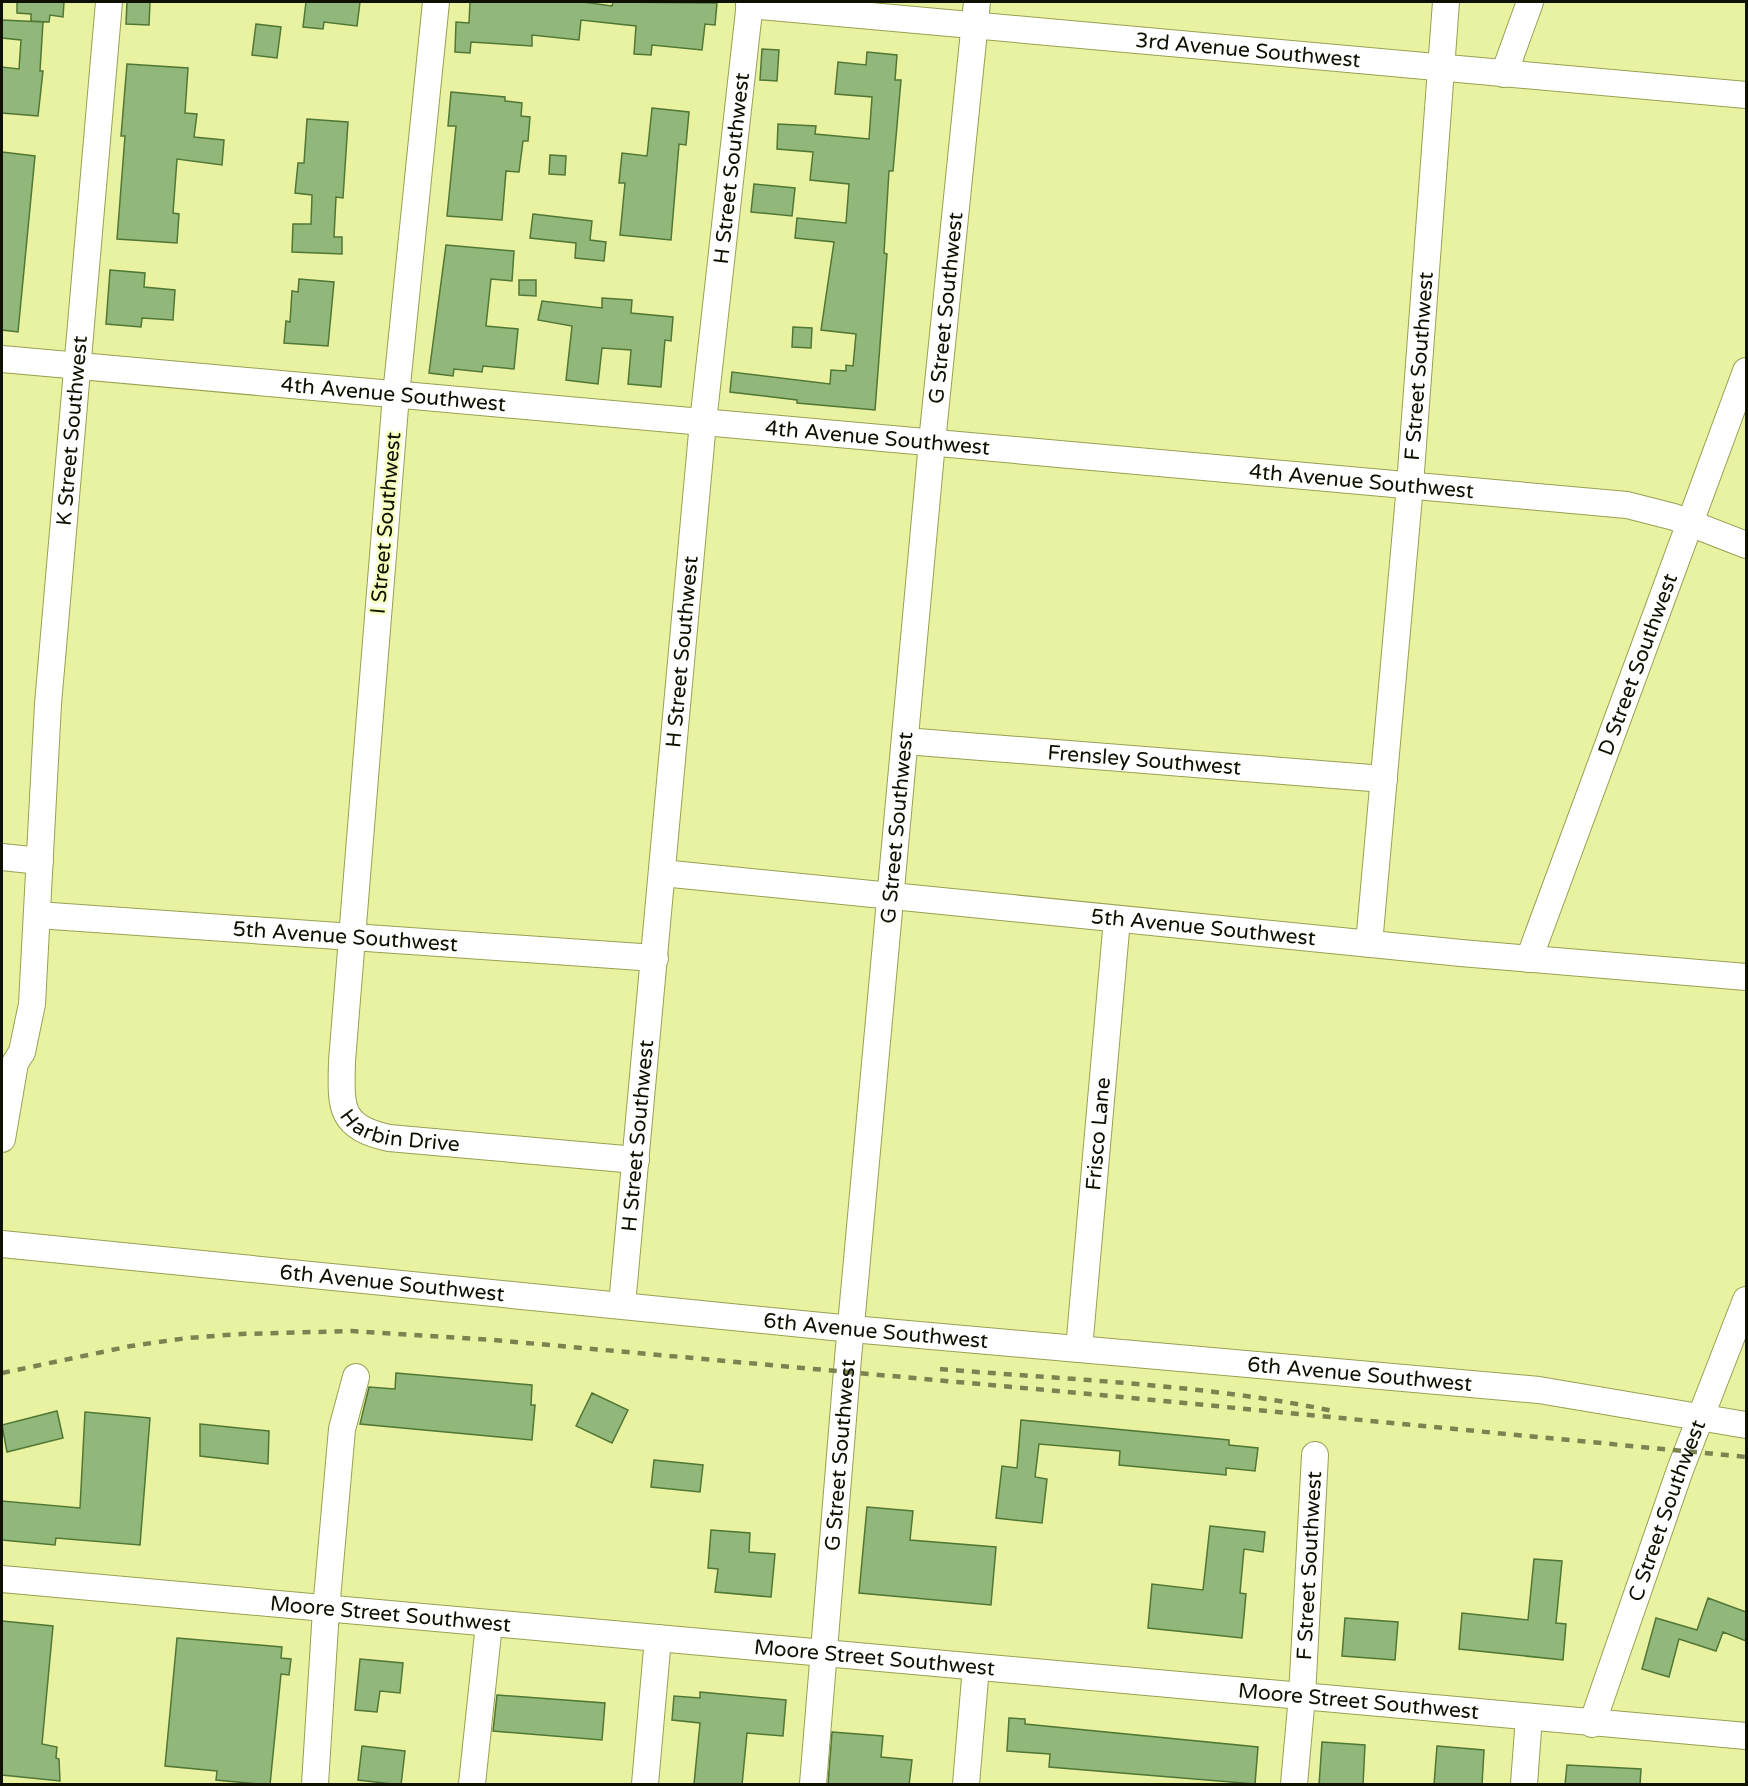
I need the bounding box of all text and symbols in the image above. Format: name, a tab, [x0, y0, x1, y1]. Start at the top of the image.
street label: 3rd Avenue Southwest	[1134, 27, 1362, 73]
street label: H Street Southwest	[708, 71, 755, 265]
street label: G Street Southwest	[923, 211, 968, 405]
street label: F Street Southwest	[1399, 271, 1438, 462]
street label: K Street Southwest	[51, 335, 92, 527]
street label: 4th Avenue Southwest	[280, 372, 507, 417]
street label: 4th Avenue Southwest	[764, 415, 991, 460]
street label: I Street Southwest	[366, 431, 406, 615]
street label: 4th Avenue Southwest	[1248, 459, 1475, 504]
street label: H Street Southwest	[661, 555, 703, 749]
street label: D Street Southwest	[1593, 570, 1683, 759]
street label: G Street Southwest	[875, 731, 918, 925]
street label: Frensley Southwest	[1047, 740, 1242, 780]
street label: 5th Avenue Southwest	[1090, 904, 1317, 951]
street label: 5th Avenue Southwest	[232, 916, 459, 957]
street label: H Street Southwest	[616, 1039, 659, 1233]
street label: Frisco Lane	[1081, 1076, 1115, 1191]
street label: Harbin Drive	[335, 1104, 461, 1157]
street label: 6th Avenue Southwest	[278, 1259, 506, 1307]
street label: 6th Avenue Southwest	[762, 1308, 989, 1354]
street label: 6th Avenue Southwest	[1246, 1352, 1473, 1397]
street label: G Street Southwest	[820, 1358, 860, 1552]
street label: C Street Southwest	[1623, 1416, 1711, 1605]
street label: F Street Southwest	[1291, 1470, 1327, 1661]
street label: Moore Street Southwest	[269, 1591, 512, 1637]
street label: Moore Street Southwest	[753, 1634, 996, 1681]
street label: Moore Street Southwest	[1237, 1678, 1480, 1724]

